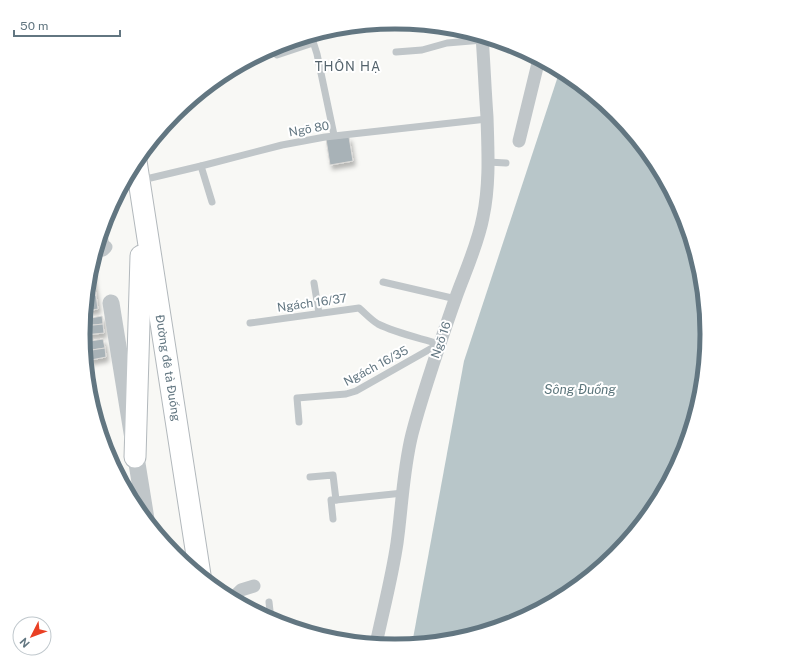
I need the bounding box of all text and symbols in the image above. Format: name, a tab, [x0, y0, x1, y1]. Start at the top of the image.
scale bar	[14, 12, 120, 38]
text: 50 m	[20, 19, 48, 33]
district label: THÔN HẠ	[315, 59, 381, 74]
street label: Ngõ 80	[288, 119, 330, 139]
street label: Ngách 16/37	[276, 291, 348, 315]
street label: Đường đê tả Đuống	[153, 314, 183, 422]
street label: Ngõ 16	[428, 320, 454, 360]
street label: Ngách 16/35	[341, 343, 411, 389]
water label: Sông Đuống	[544, 382, 616, 397]
north arrow	[12, 616, 52, 656]
text: N	[17, 635, 32, 650]

